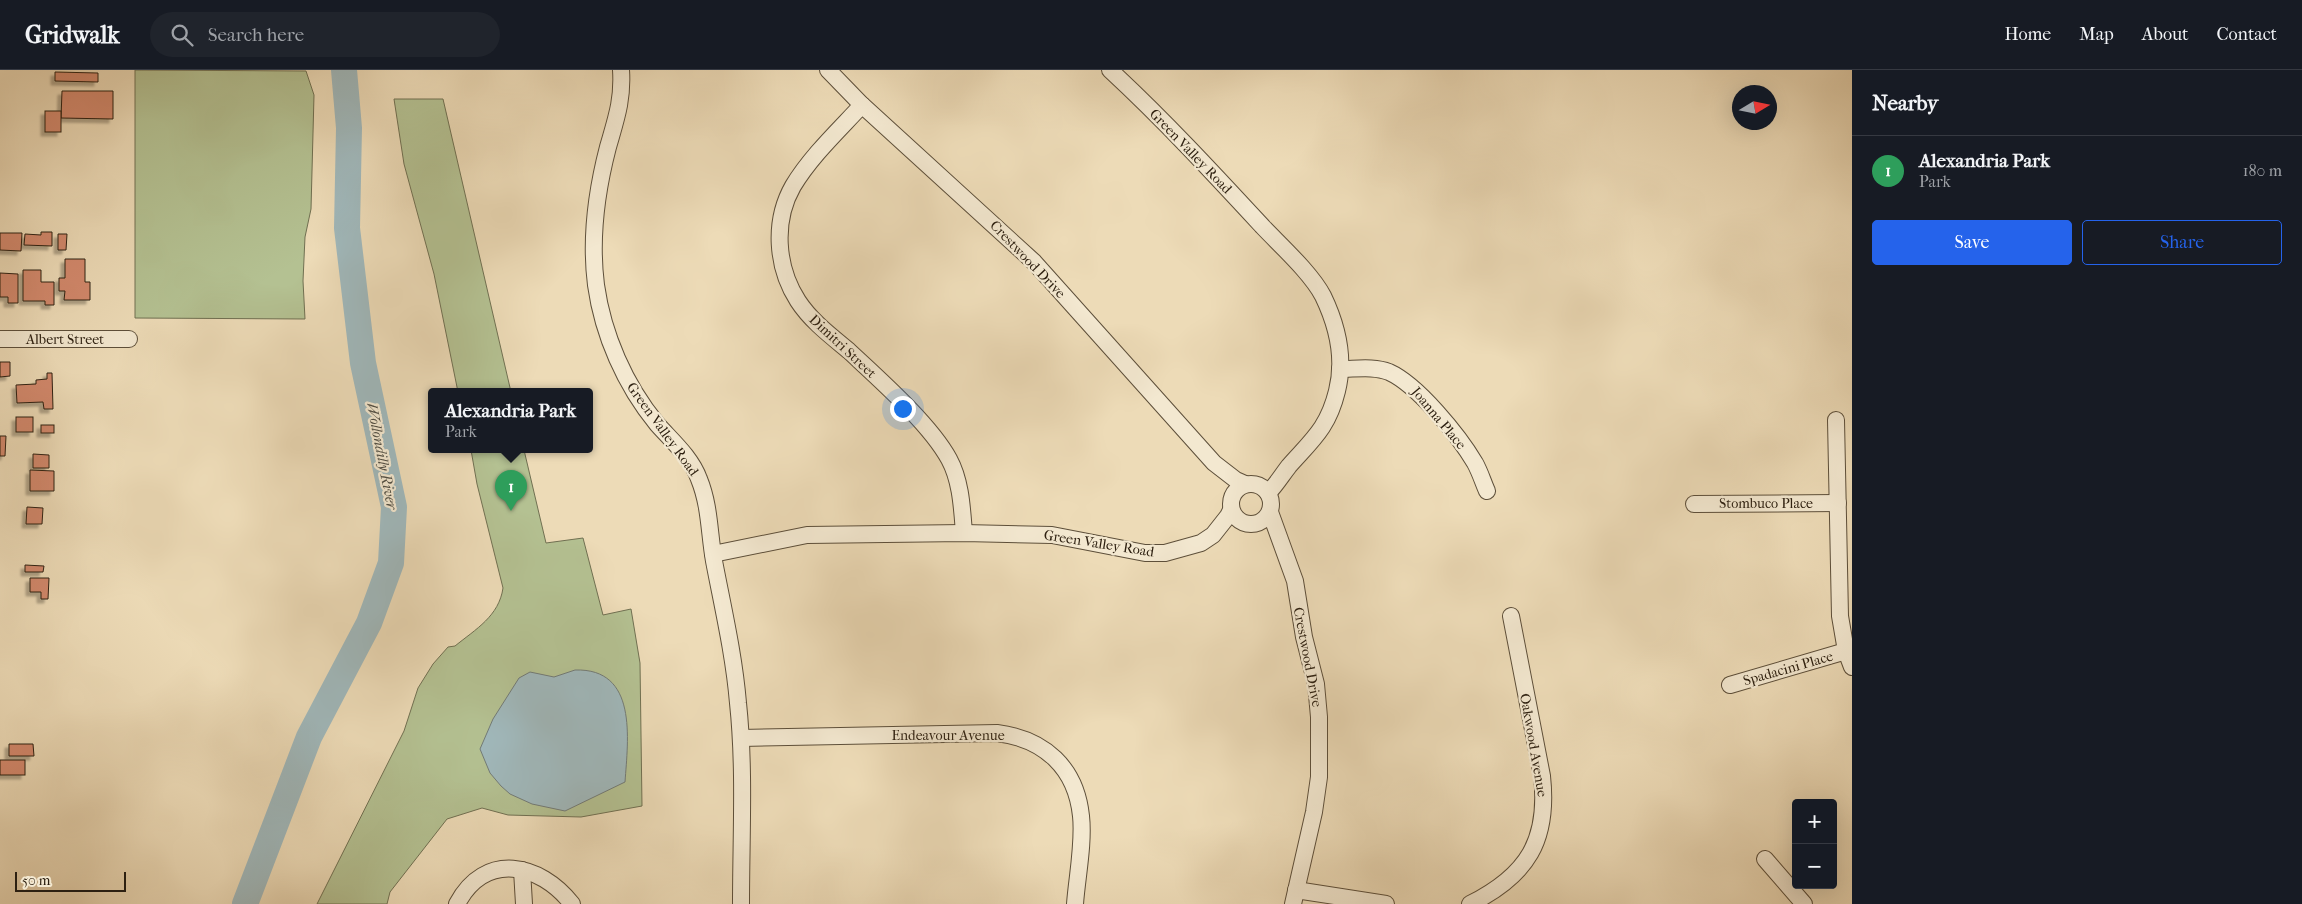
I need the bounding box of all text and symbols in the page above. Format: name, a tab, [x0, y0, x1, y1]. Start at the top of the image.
search box	[150, 12, 500, 57]
text: Gridwalk	[25, 21, 120, 49]
icon: search	[168, 21, 196, 49]
text: Search here	[208, 24, 304, 46]
text: Home	[2004, 24, 2051, 45]
text: Map	[2079, 24, 2114, 45]
text: About	[2142, 24, 2188, 45]
text: Contact	[2216, 24, 2277, 45]
north arrow	[1732, 85, 1777, 130]
text: Nearby	[1872, 91, 1938, 115]
street label: Green Valley Road	[1146, 105, 1236, 198]
text: Alexandria Park	[1919, 150, 2050, 172]
text: 1	[1885, 161, 1891, 180]
text: 180 m	[2243, 161, 2282, 180]
text: Park	[1919, 172, 1951, 191]
street label: Crestwood Drive	[986, 217, 1069, 302]
button: Save	[1872, 220, 2072, 265]
button: Share	[2082, 220, 2282, 265]
street label: Dimitri Street	[806, 311, 880, 382]
street label: Albert Street	[25, 331, 104, 348]
street label: Green Valley Road	[623, 379, 702, 480]
street label: Joanna Place	[1407, 383, 1470, 453]
popup	[428, 388, 593, 453]
your location	[890, 396, 916, 422]
text: Alexandria Park	[445, 400, 576, 422]
water label: Wollondilly River	[363, 401, 401, 512]
text: Park	[445, 422, 477, 441]
pin: 1	[495, 470, 527, 511]
street label: Stombuco Place	[1719, 495, 1813, 512]
street label: Green Valley Road	[1043, 526, 1156, 561]
street label: Crestwood Drive	[1289, 606, 1326, 709]
street label: Spadacini Place	[1741, 647, 1835, 689]
street label: Oakwood Avenue	[1516, 692, 1551, 798]
street label: Endeavour Avenue	[891, 727, 1005, 744]
map controls	[1792, 799, 1837, 889]
button: +	[1792, 799, 1837, 844]
button: −	[1792, 844, 1837, 889]
scale bar	[15, 869, 126, 892]
text: 50 m	[22, 872, 50, 889]

